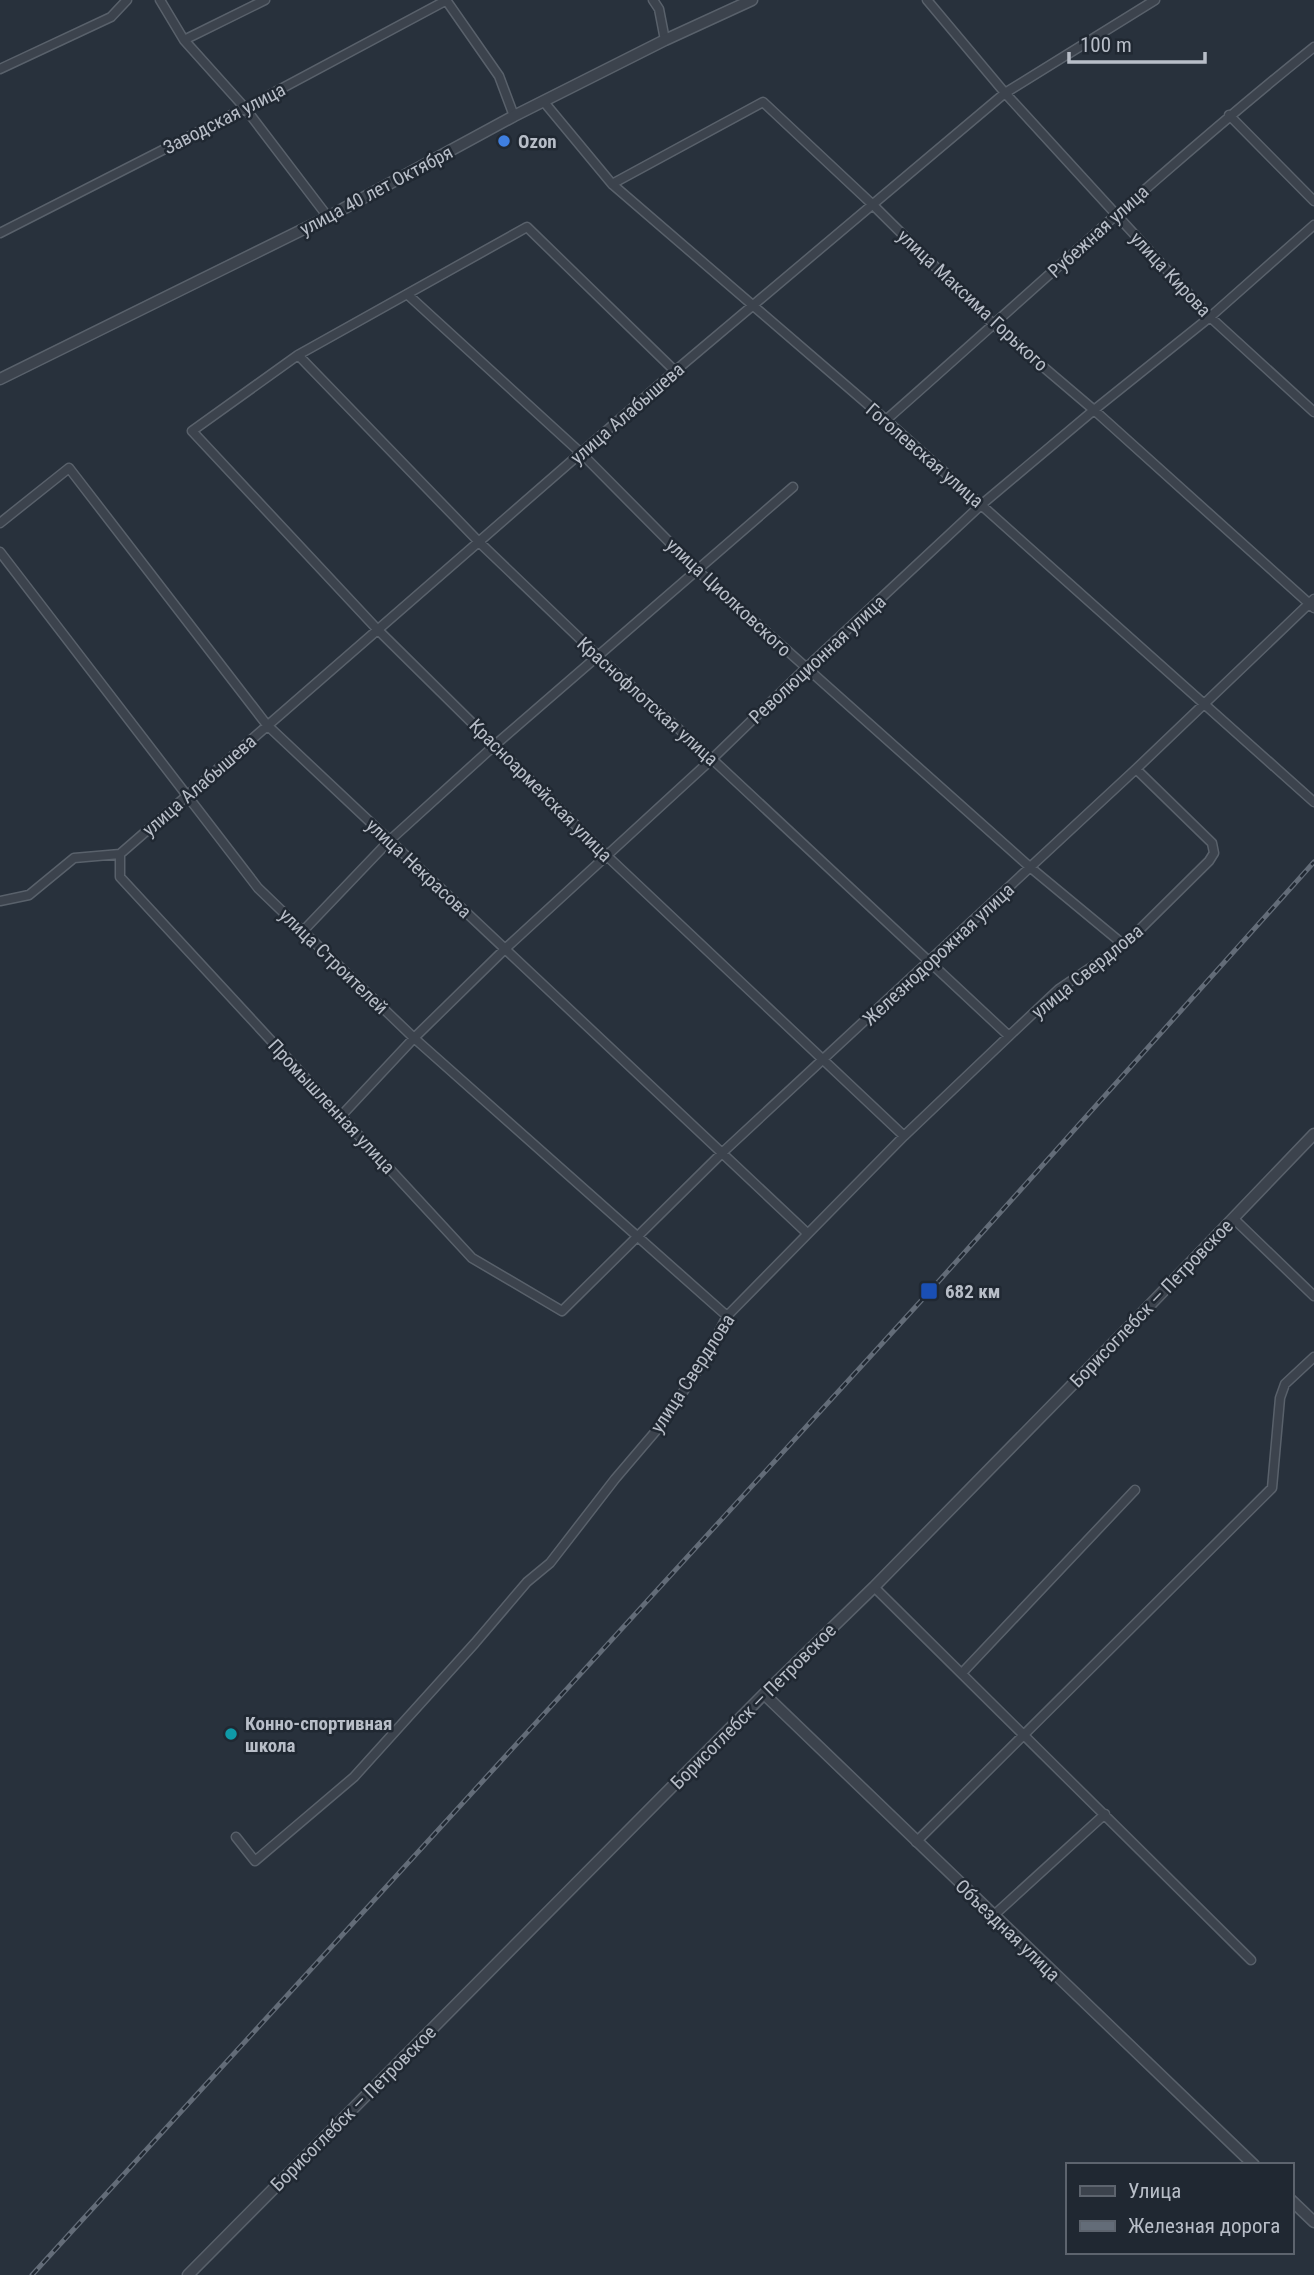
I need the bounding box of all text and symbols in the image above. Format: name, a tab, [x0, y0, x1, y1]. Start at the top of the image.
scale bar	[1069, 21, 1206, 65]
text: 100 m	[1080, 33, 1132, 57]
street label: Заводская улица	[159, 78, 289, 159]
place label: Ozon	[518, 130, 557, 153]
marker: Ozon	[496, 133, 512, 149]
street label: улица 40 лет Октября	[296, 140, 457, 240]
street label: Рубежная улица	[1043, 180, 1153, 283]
street label: улица Максима Горького	[893, 225, 1053, 376]
street label: улица Кирова	[1125, 227, 1216, 322]
street label: улица Алабышева	[566, 358, 689, 469]
street label: Гоголевская улица	[861, 398, 988, 513]
street label: улица Циолковского	[661, 533, 796, 661]
street label: Революционная улица	[744, 590, 890, 729]
street label: Краснофлотская улица	[573, 632, 723, 771]
street label: Красноармейская улица	[464, 714, 617, 867]
street label: улица Алабышева	[138, 730, 261, 841]
street label: улица Некрасова	[361, 814, 476, 923]
street label: Железнодорожная улица	[858, 878, 1019, 1031]
street label: улица Строителей	[274, 904, 393, 1019]
street label: улица Свердлова	[1027, 919, 1148, 1023]
street label: Промышленная улица	[263, 1034, 400, 1178]
street label: Борисоглебск — Петровское	[1065, 1214, 1238, 1392]
place label: 682 км	[945, 1280, 1000, 1303]
marker: 682 км	[919, 1281, 939, 1301]
street label: улица Свердлова	[646, 1310, 739, 1437]
street label: Борисоглебск — Петровское	[666, 1619, 841, 1794]
place label: Конно-спортивная школа	[245, 1712, 392, 1757]
marker: Конно-спортивная школа	[223, 1726, 239, 1742]
street label: Объездная улица	[950, 1875, 1065, 1986]
street label: Борисоглебск — Петровское	[266, 2021, 441, 2196]
legend	[1066, 2163, 1293, 2254]
text: Улица	[1128, 2179, 1181, 2203]
text: Железная дорога	[1128, 2214, 1280, 2238]

